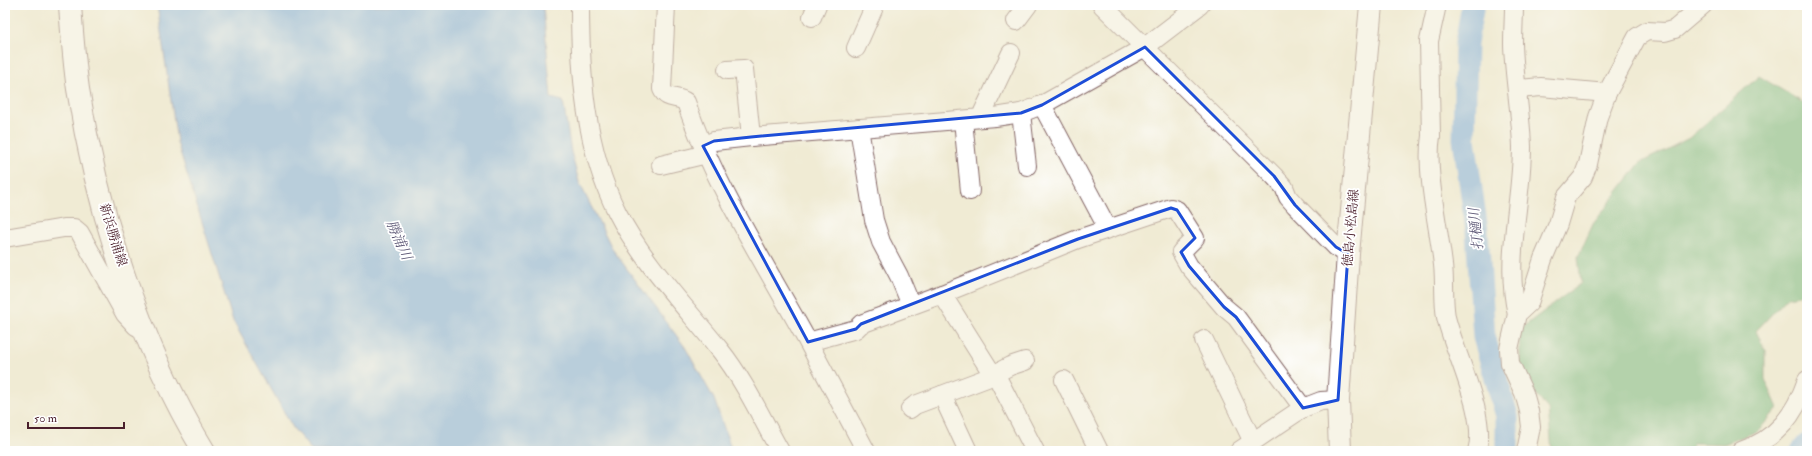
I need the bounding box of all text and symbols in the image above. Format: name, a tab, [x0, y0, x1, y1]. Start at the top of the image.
street label: 徳島小松島線	[1340, 188, 1362, 268]
street label: 新浜勝浦線	[96, 202, 130, 268]
water label: 打樋川	[1465, 205, 1487, 251]
water label: 勝浦川	[383, 217, 416, 264]
scale bar	[28, 404, 124, 430]
text: 50 m	[34, 411, 58, 426]

